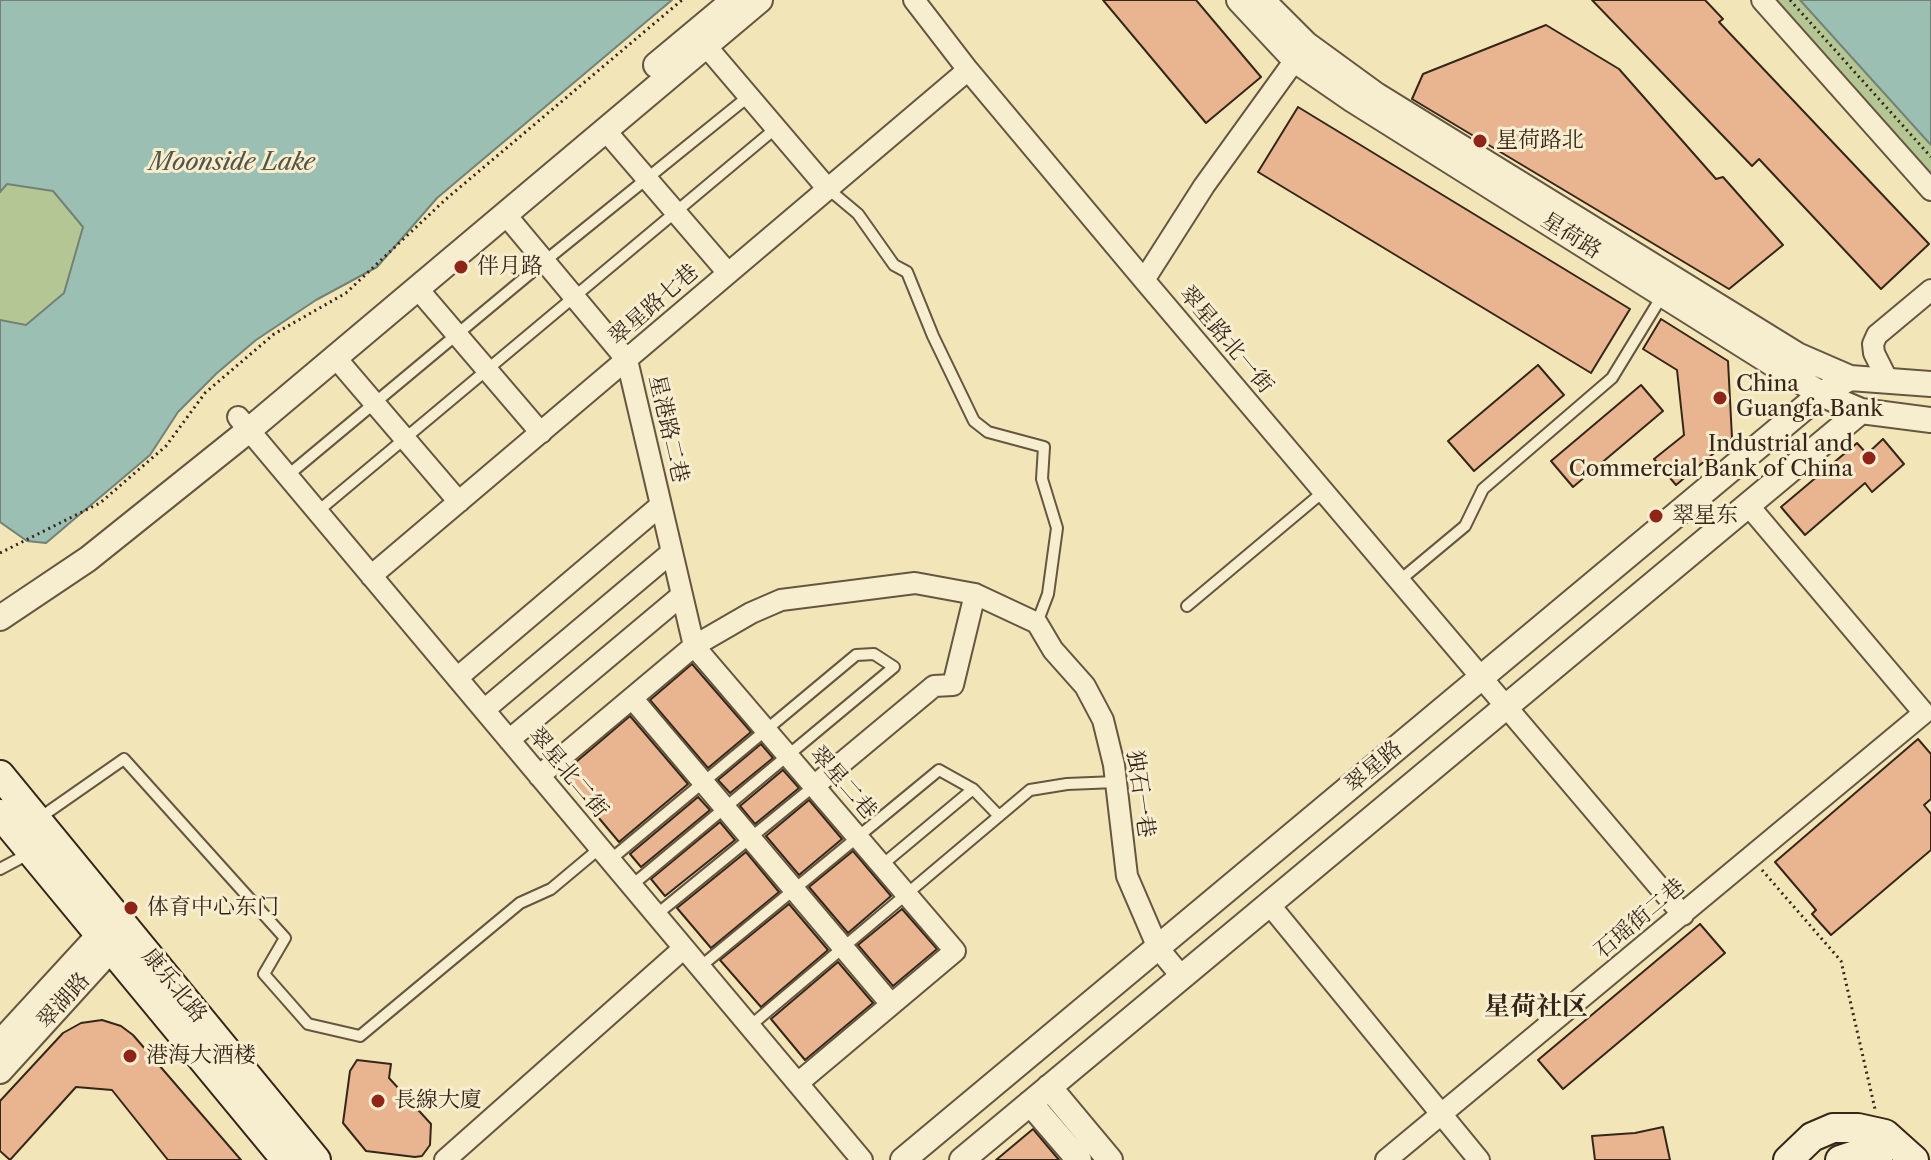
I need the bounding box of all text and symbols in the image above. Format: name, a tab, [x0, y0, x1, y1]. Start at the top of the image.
place label: 星荷路北	[1496, 128, 1584, 154]
marker: 星荷路北	[1471, 132, 1489, 150]
water label: Moonside Lake	[149, 149, 315, 177]
street label: 星荷路	[1536, 207, 1606, 265]
place label: 伴月路	[477, 254, 543, 280]
marker: 伴月路	[452, 258, 470, 276]
street label: 翠星路七巷	[604, 259, 704, 351]
street label: 翠星路北一街	[1173, 281, 1279, 399]
street label: 星港路二巷	[643, 372, 693, 486]
place label: China Guangfa Bank	[1736, 372, 1883, 424]
marker: China Guangfa Bank	[1711, 389, 1729, 407]
place label: Industrial and Commercial Bank of China	[1569, 432, 1853, 484]
marker: Industrial and Commercial Bank of China	[1860, 449, 1878, 467]
place label: 翠星东	[1672, 503, 1738, 529]
marker: 翠星东	[1647, 507, 1665, 525]
street label: 翠星北二街	[523, 722, 613, 824]
street label: 翠星路	[1340, 736, 1408, 798]
street label: 翠星二巷	[804, 741, 882, 825]
street label: 独石一巷	[1121, 749, 1159, 839]
street label: 石瑶街二巷	[1589, 874, 1691, 964]
place label: 体育中心东门	[147, 895, 279, 921]
marker: 体育中心东门	[122, 899, 140, 917]
street label: 康乐北路	[136, 943, 212, 1029]
street label: 翠湖路	[32, 968, 96, 1034]
district label: 星荷社区	[1484, 991, 1588, 1023]
place label: 港海大酒楼	[146, 1043, 256, 1069]
marker: 港海大酒楼	[121, 1047, 139, 1065]
place label: 長線大廈	[394, 1088, 482, 1114]
marker: 長線大廈	[369, 1092, 387, 1110]

